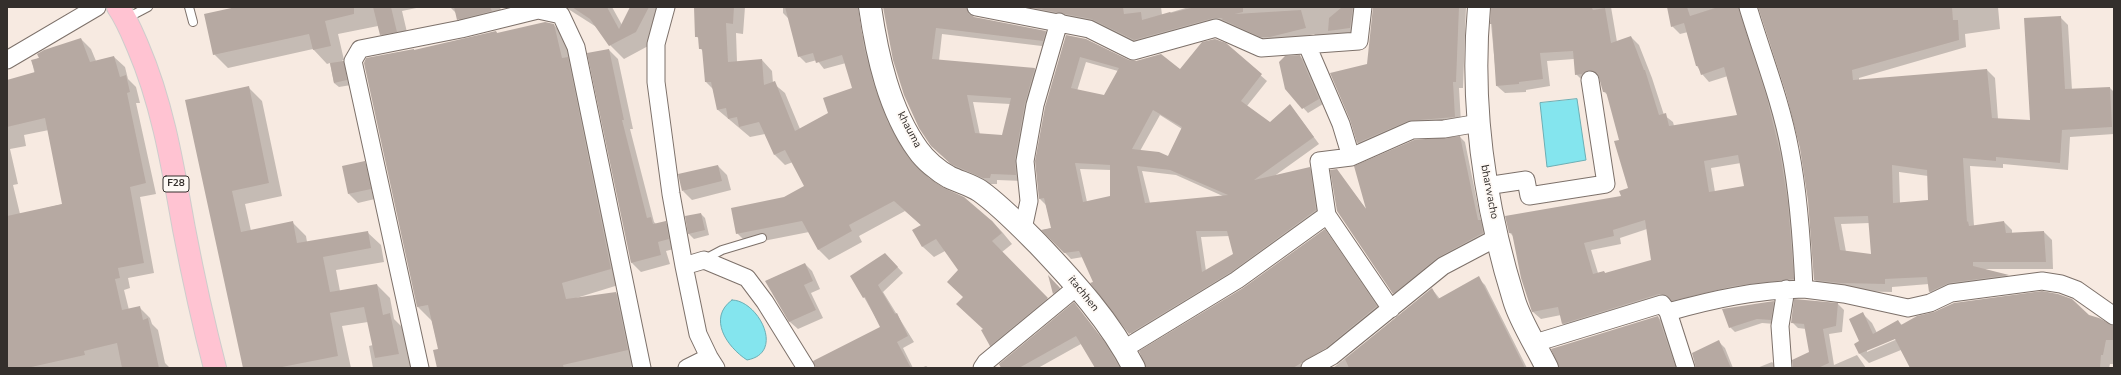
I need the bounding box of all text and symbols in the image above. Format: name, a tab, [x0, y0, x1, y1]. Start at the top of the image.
street label: khauma	[894, 110, 924, 150]
street label: bharwacho	[1477, 164, 1501, 220]
road number: F28	[163, 176, 189, 192]
street label: itachhen	[1065, 274, 1101, 314]

